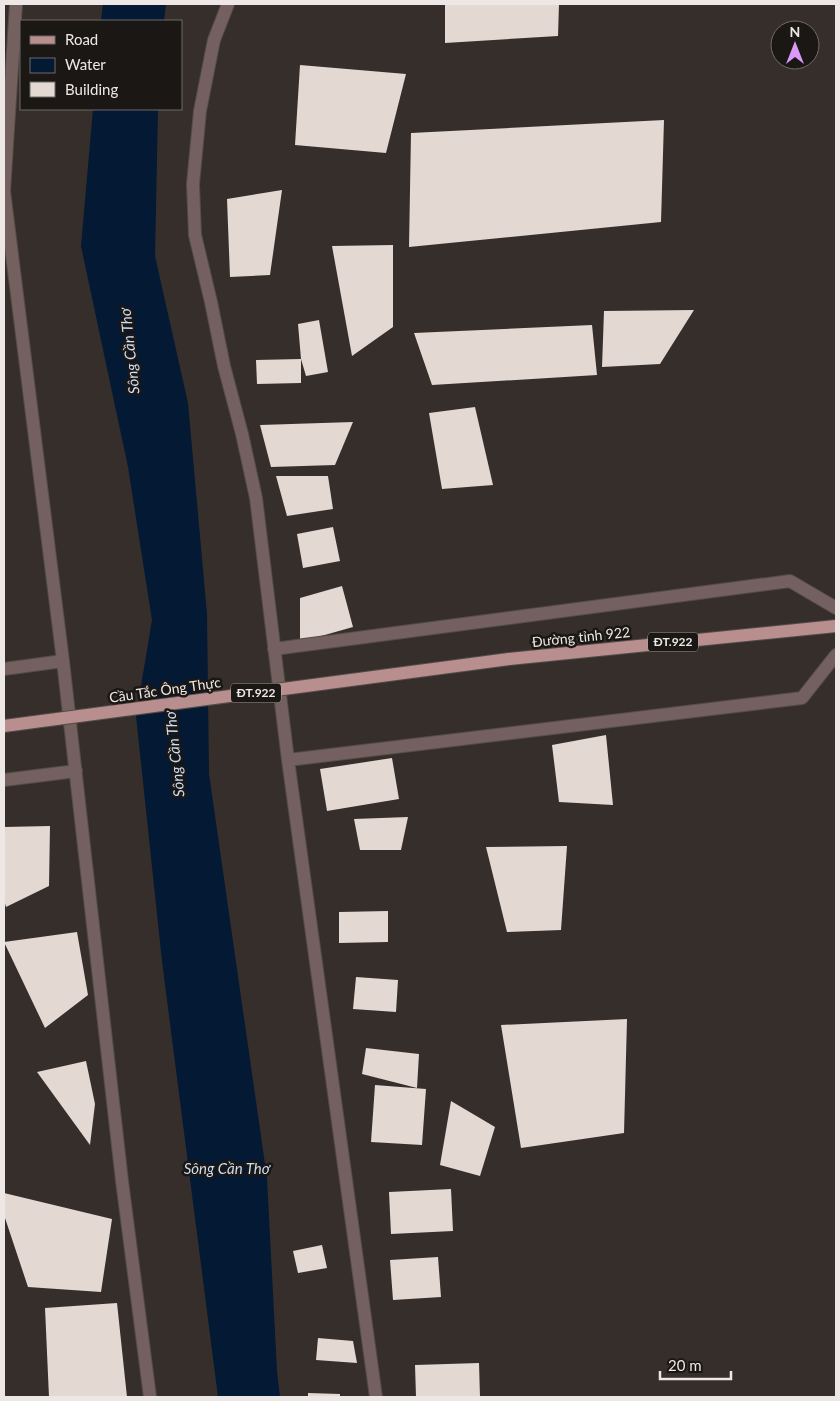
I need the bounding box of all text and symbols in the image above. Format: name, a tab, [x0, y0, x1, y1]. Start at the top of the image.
legend	[20, 20, 182, 110]
north arrow	[770, 20, 820, 70]
text: N	[790, 23, 800, 40]
text: Road	[65, 30, 98, 48]
text: Water	[65, 55, 106, 73]
text: Building	[65, 80, 118, 98]
water label: Sông Cần Thơ	[115, 307, 142, 395]
street label: Đường tỉnh 922	[531, 623, 631, 650]
road number: ĐT.922	[648, 632, 698, 652]
street label: Cầu Tắc Ông Thực	[108, 673, 222, 706]
road number: ĐT.922	[231, 684, 281, 702]
water label: Sông Cần Thơ	[160, 710, 187, 798]
water label: Sông Cần Thơ	[184, 1159, 271, 1177]
scale bar	[660, 1348, 731, 1380]
text: 20 m	[668, 1356, 702, 1374]

